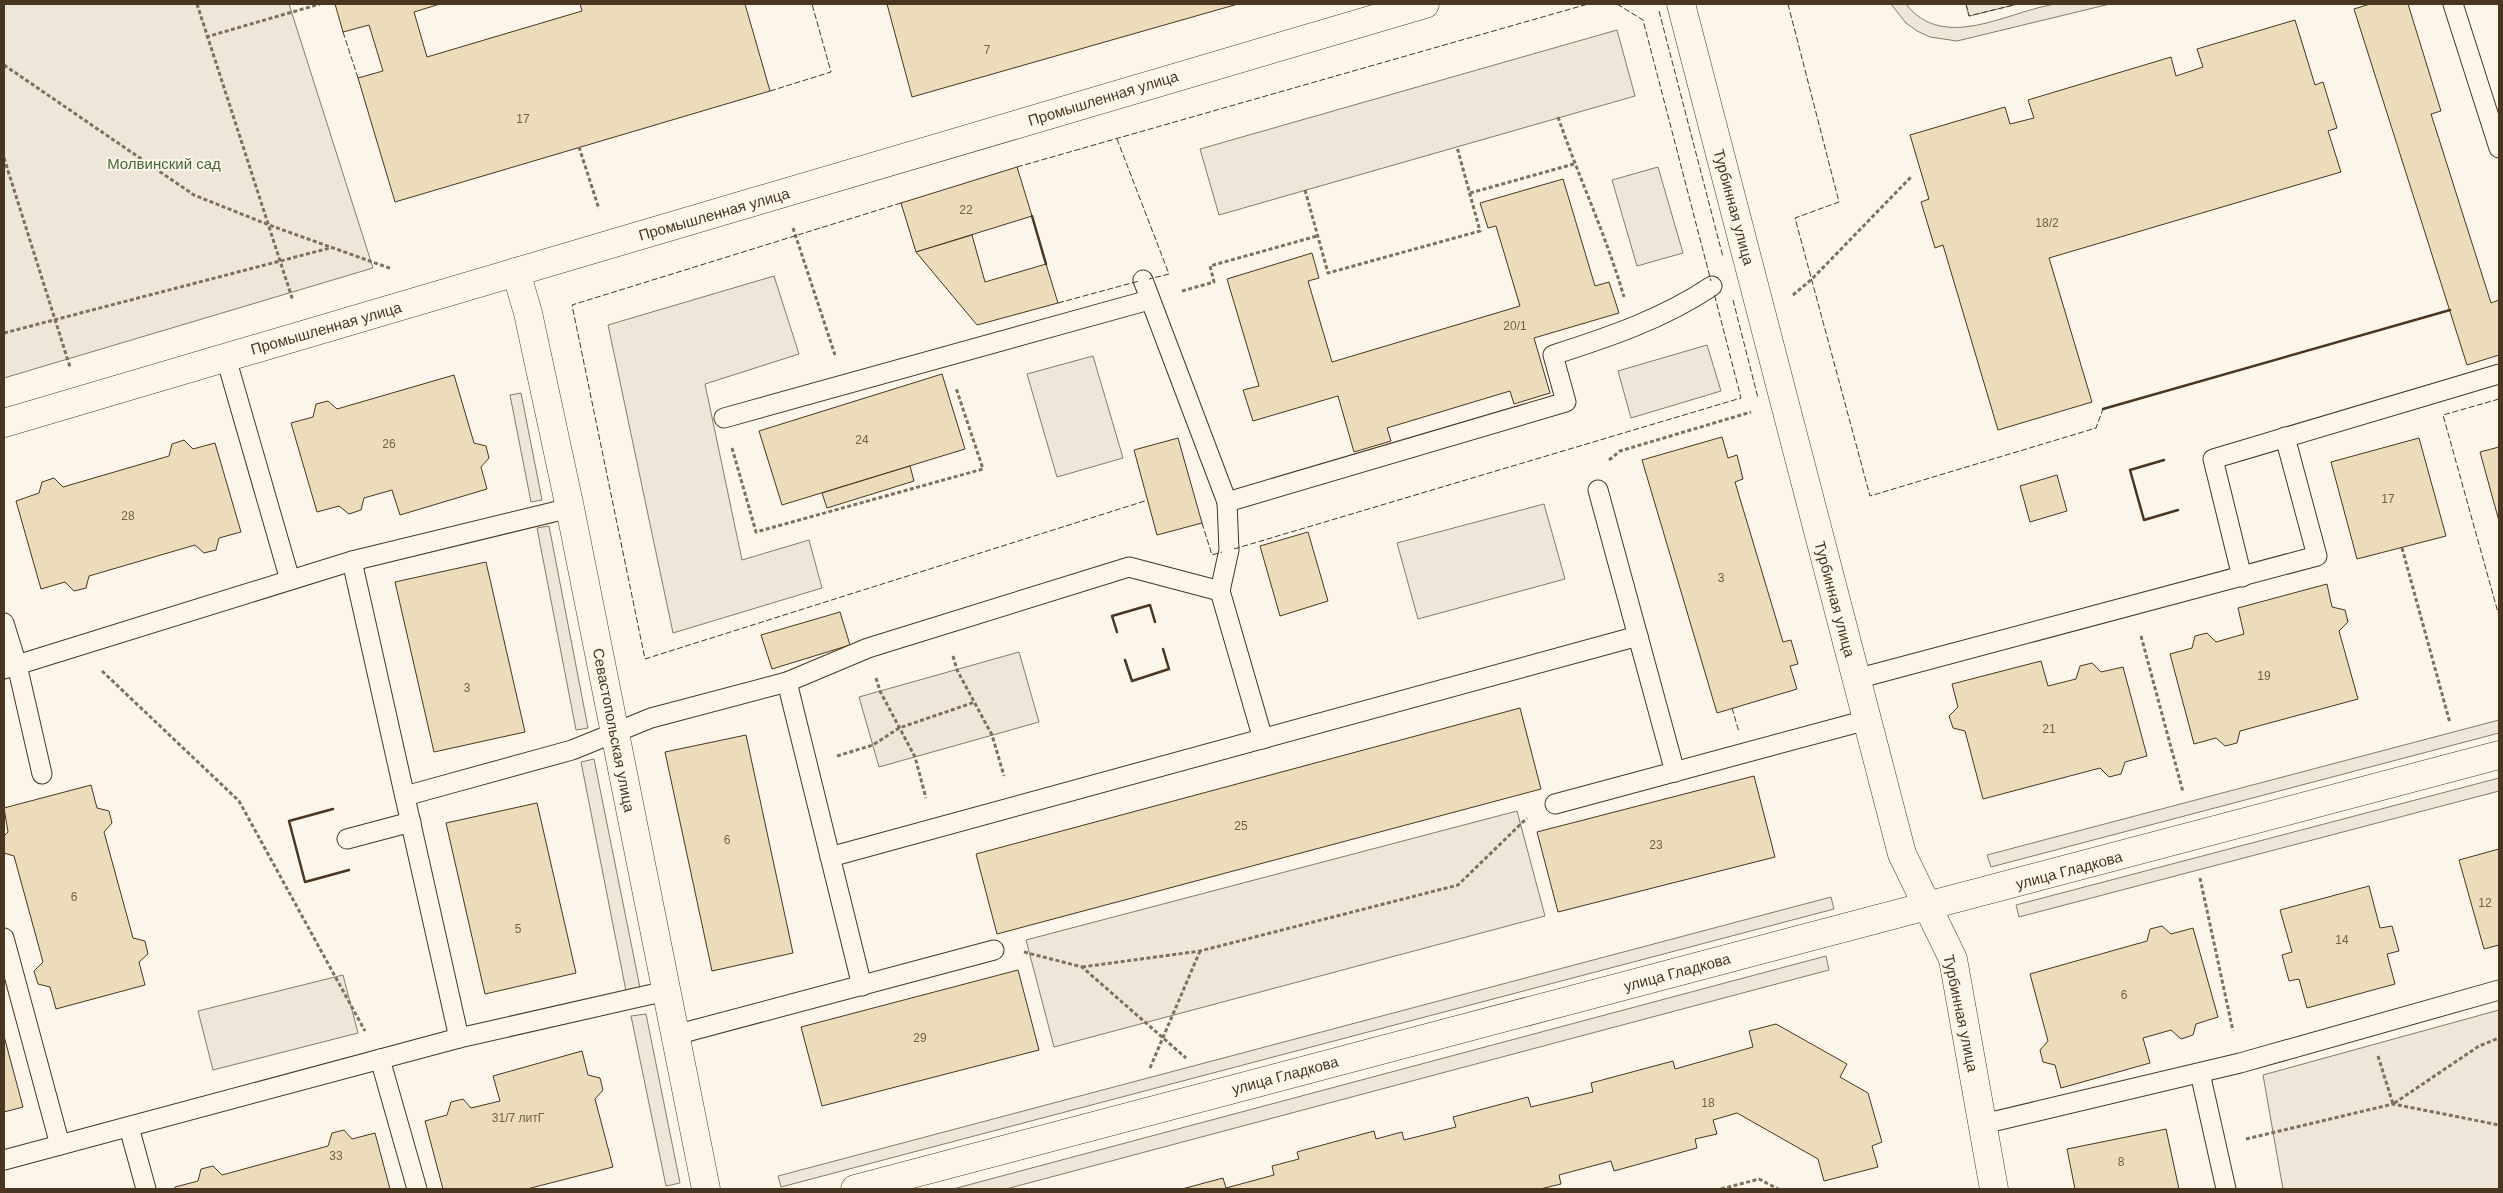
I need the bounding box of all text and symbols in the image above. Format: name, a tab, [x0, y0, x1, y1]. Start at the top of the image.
house number: 7	[984, 43, 991, 57]
street label: Промышленная улица	[1026, 67, 1181, 129]
house number: 17	[516, 112, 530, 126]
street label: Турбинная улица	[1710, 147, 1758, 267]
park label: Молвинский сад	[107, 155, 221, 172]
street label: Промышленная улица	[637, 184, 792, 244]
house number: 22	[959, 203, 973, 217]
house number: 18/2	[2035, 216, 2059, 230]
street label: Промышленная улица	[249, 298, 404, 358]
house number: 20/1	[1503, 319, 1527, 333]
house number: 24	[855, 433, 869, 447]
house number: 26	[382, 437, 396, 451]
house number: 17	[2381, 492, 2395, 506]
house number: 28	[121, 509, 135, 523]
street label: Турбинная улица	[1811, 539, 1859, 659]
house number: 3	[1718, 571, 1725, 585]
street label: Севастопольская улица	[590, 646, 638, 814]
house number: 19	[2257, 669, 2271, 683]
house number: 3	[464, 681, 471, 695]
house number: 21	[2042, 722, 2056, 736]
house number: 25	[1234, 819, 1248, 833]
house number: 6	[724, 833, 731, 847]
house number: 23	[1649, 838, 1663, 852]
street label: улица Гладкова	[2014, 847, 2125, 892]
house number: 6	[71, 890, 78, 904]
house number: 12	[2478, 896, 2492, 910]
house number: 5	[515, 922, 522, 936]
house number: 14	[2335, 933, 2349, 947]
street label: улица Гладкова	[1622, 949, 1733, 994]
street label: Турбинная улица	[1940, 953, 1982, 1074]
house number: 6	[2121, 988, 2128, 1002]
house number: 29	[913, 1031, 927, 1045]
street label: улица Гладкова	[1230, 1052, 1341, 1097]
house number: 18	[1701, 1096, 1715, 1110]
house number: 31/7 литГ	[492, 1111, 545, 1125]
house number: 33	[329, 1149, 343, 1163]
house number: 8	[2118, 1155, 2125, 1169]

